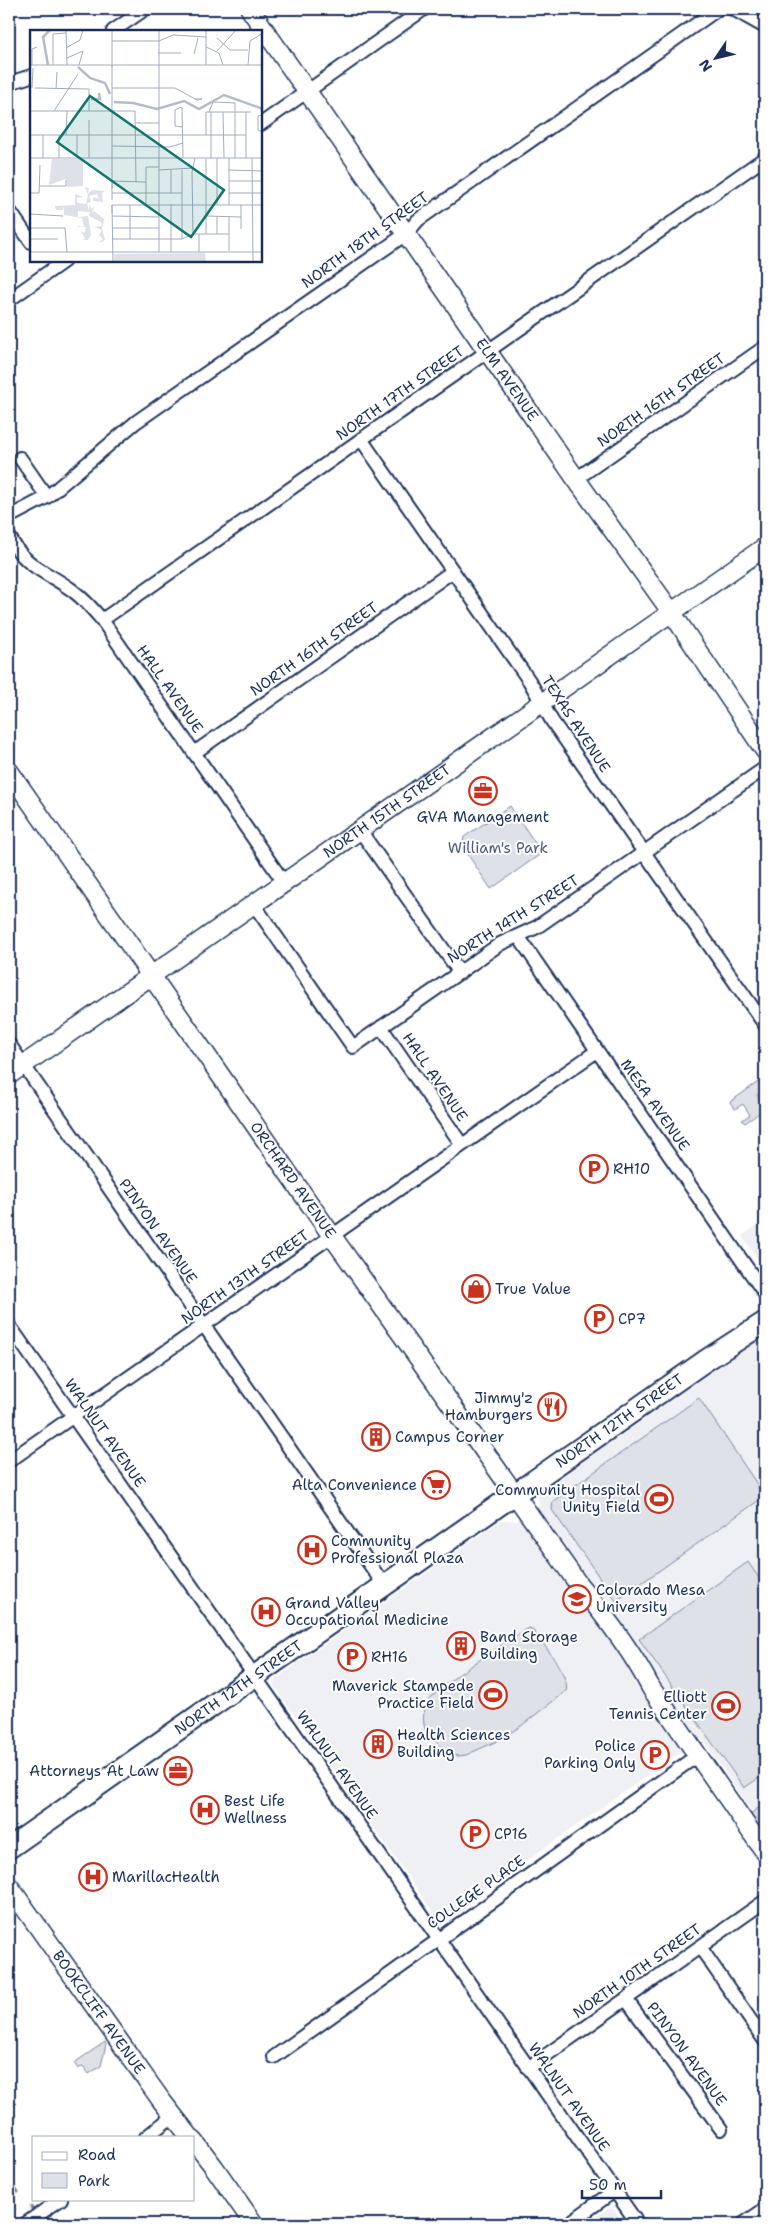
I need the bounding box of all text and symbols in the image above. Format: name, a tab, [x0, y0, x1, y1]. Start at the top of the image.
inset map	[30, 30, 262, 262]
north arrow	[692, 32, 742, 82]
text: N	[695, 56, 716, 75]
street label: NORTH 18TH STREET	[297, 187, 433, 293]
street label: ELM AVENUE	[471, 334, 543, 425]
street label: NORTH 17TH STREET	[332, 341, 468, 445]
street label: NORTH 16TH STREET	[593, 348, 729, 452]
street label: NORTH 16TH STREET	[246, 597, 382, 701]
street label: HALL AVENUE	[132, 641, 208, 737]
street label: TEXAS AVENUE	[537, 672, 615, 776]
street label: NORTH 15TH STREET	[319, 759, 455, 863]
office icon: GVA Management	[468, 776, 498, 806]
place label: GVA Management	[417, 807, 549, 827]
park label: William's Park	[448, 838, 548, 858]
street label: NORTH 14TH STREET	[443, 870, 583, 968]
street label: HALL AVENUE	[398, 1029, 472, 1125]
street label: MESA AVENUE	[616, 1055, 694, 1155]
street label: ORCHARD AVENUE	[246, 1118, 341, 1242]
parking icon: RH10	[579, 1154, 609, 1184]
place label: RH10	[613, 1159, 650, 1179]
street label: PINYON AVENUE	[114, 1175, 202, 1287]
street label: NORTH 13TH STREET	[177, 1225, 313, 1329]
shop icon: True Value	[461, 1274, 491, 1304]
place label: True Value	[495, 1279, 571, 1299]
parking icon: CP7	[584, 1304, 614, 1334]
place label: CP7	[618, 1309, 646, 1329]
street label: NORTH 12TH STREET	[551, 1369, 687, 1473]
street label: WALNUT AVENUE	[60, 1375, 150, 1491]
place label: Jimmy'z Hamburgers	[445, 1388, 533, 1425]
restaurant icon: Jimmy'z Hamburgers	[537, 1392, 567, 1422]
building icon: Campus Corner	[361, 1422, 391, 1452]
place label: Campus Corner	[395, 1427, 504, 1447]
supermarket icon: Alta Convenience	[421, 1470, 451, 1500]
place label: Alta Convenience	[292, 1475, 417, 1495]
place label: Community Hospital Unity Field	[495, 1480, 640, 1517]
sports icon: Community Hospital Unity Field	[644, 1484, 674, 1514]
place label: Community Professional Plaza	[331, 1531, 464, 1568]
hospital icon: Community Professional Plaza	[297, 1535, 327, 1565]
place label: Colorado Mesa University	[596, 1580, 706, 1617]
school or university icon: Colorado Mesa University	[562, 1584, 592, 1614]
place label: Grand Valley Occupational Medicine	[285, 1593, 449, 1630]
hospital icon: Grand Valley Occupational Medicine	[251, 1597, 281, 1627]
place label: Band Storage Building	[480, 1627, 578, 1664]
building icon: Band Storage Building	[446, 1631, 476, 1661]
street label: NORTH 12TH STREET	[170, 1636, 306, 1739]
parking icon: RH16	[337, 1642, 367, 1672]
place label: RH16	[371, 1647, 408, 1667]
place label: Maverick Stampede Practice Field	[332, 1676, 474, 1713]
sports icon: Maverick Stampede Practice Field	[478, 1680, 508, 1710]
place label: Elliott Tennis Center	[609, 1687, 707, 1724]
sports icon: Elliott Tennis Center	[711, 1691, 741, 1721]
street label: WALNUT AVENUE	[292, 1707, 382, 1823]
place label: Health Sciences Building	[397, 1725, 510, 1762]
building icon: Health Sciences Building	[363, 1729, 393, 1759]
place label: Police Parking Only	[544, 1736, 636, 1773]
parking icon: Police Parking Only	[640, 1740, 670, 1770]
office icon: Attorneys At Law	[163, 1756, 193, 1786]
place label: Attorneys At Law	[29, 1761, 159, 1781]
place label: Best Life Wellness	[224, 1791, 287, 1828]
hospital icon: Best Life Wellness	[190, 1795, 220, 1825]
parking icon: CP16	[460, 1819, 490, 1849]
place label: CP16	[494, 1824, 528, 1844]
street label: COLLEGE PLACE	[423, 1851, 529, 1933]
hospital icon: MarillacHealth	[78, 1862, 108, 1892]
place label: MarillacHealth	[112, 1867, 220, 1887]
street label: NORTH 10TH STREET	[569, 1919, 705, 2023]
street label: BOOKCLIFF AVENUE	[48, 1947, 150, 2078]
street label: PINYON AVENUE	[643, 1998, 731, 2110]
street label: WALNUT AVENUE	[524, 2039, 614, 2155]
legend	[32, 2136, 195, 2200]
text: Road	[78, 2145, 116, 2165]
scale bar	[582, 2168, 660, 2200]
text: Park	[78, 2171, 110, 2191]
text: 50 m	[589, 2175, 627, 2195]

